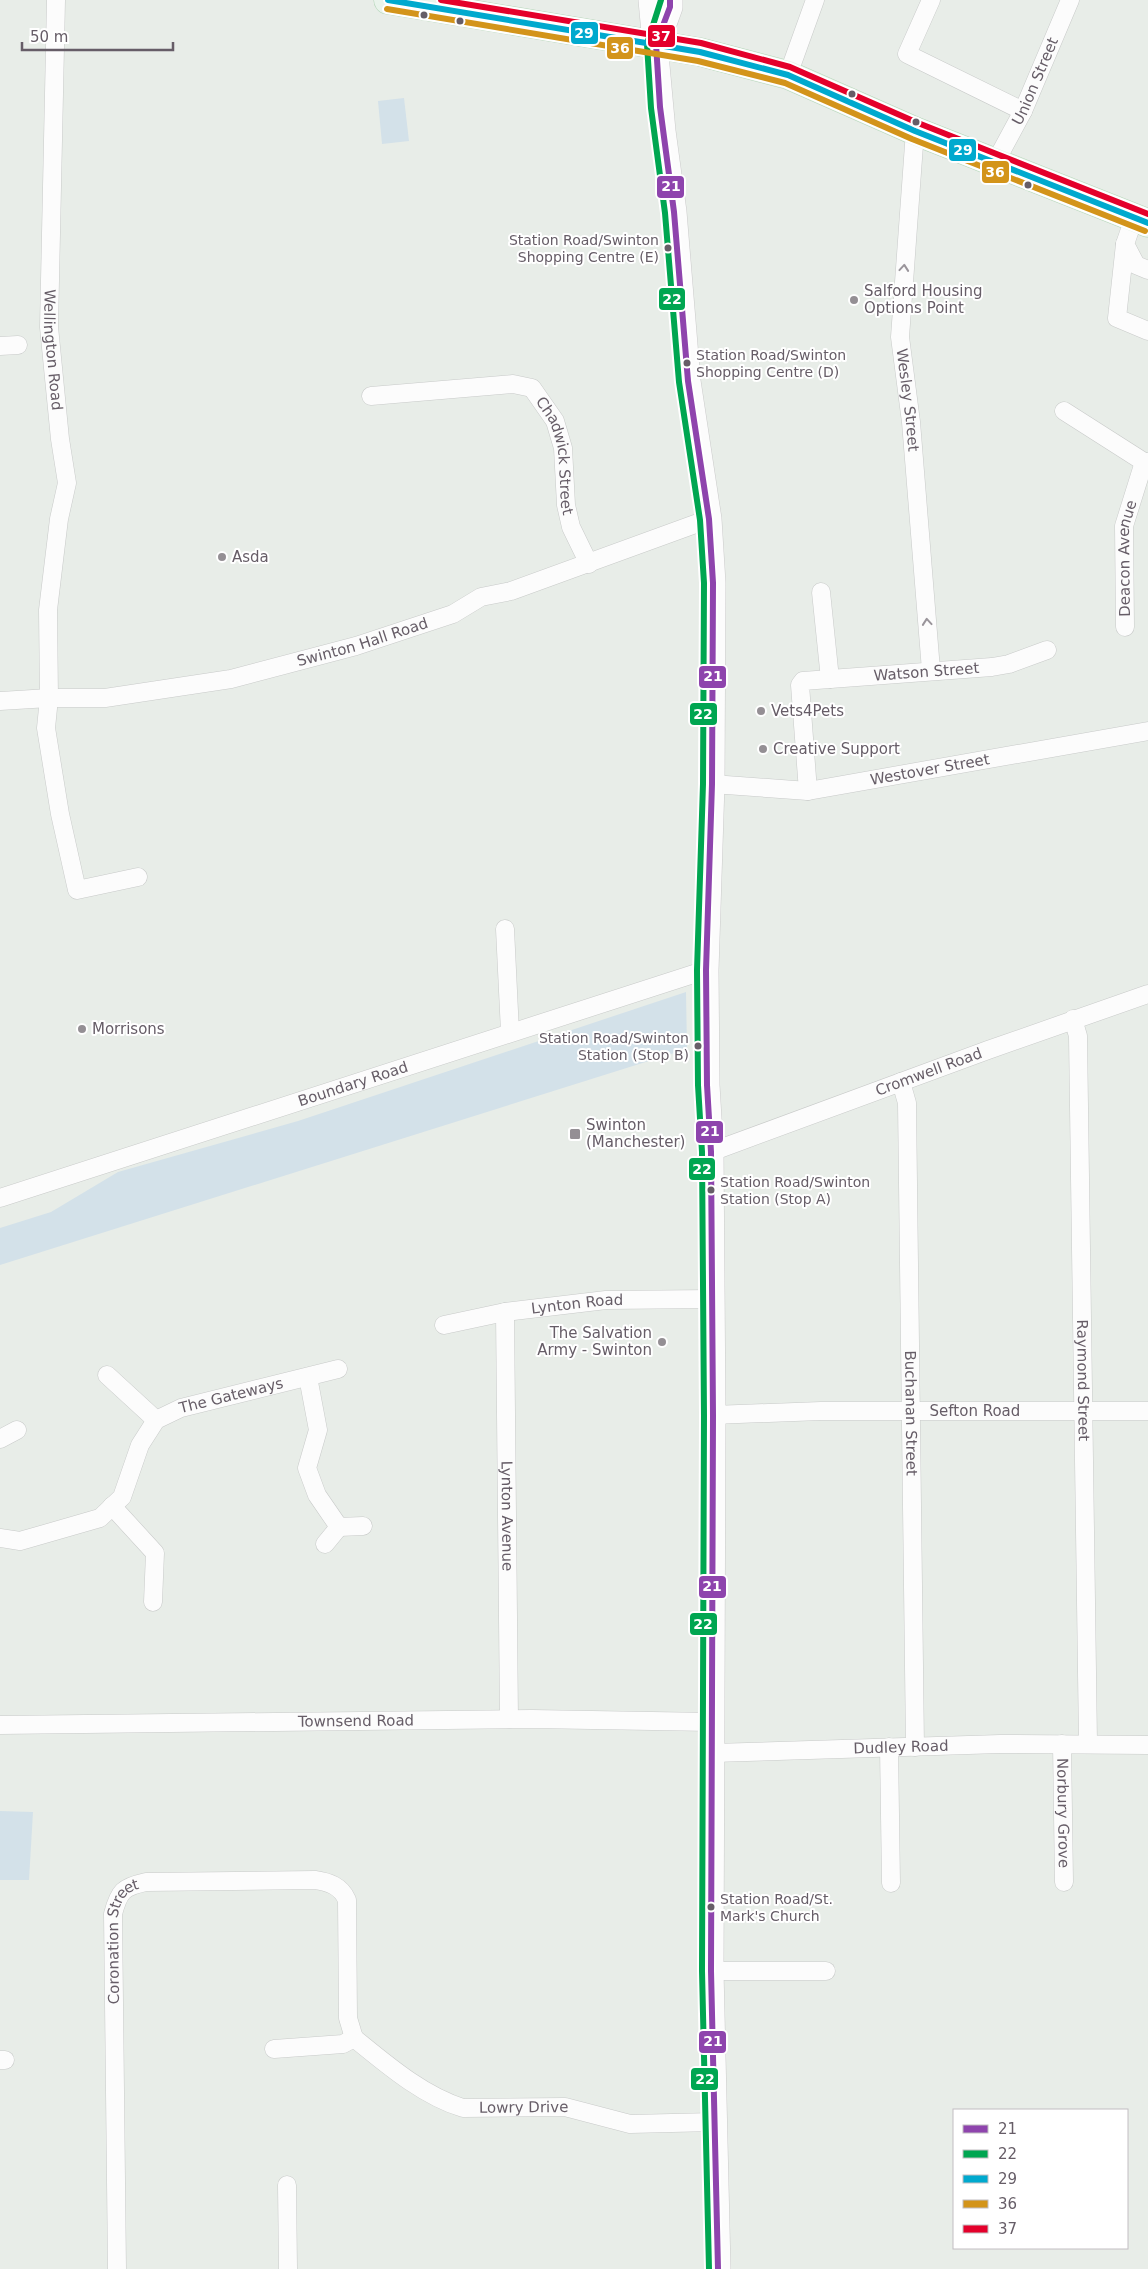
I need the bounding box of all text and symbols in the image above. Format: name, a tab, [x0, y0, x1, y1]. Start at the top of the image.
unlabelled marker	[419, 10, 429, 20]
unlabelled marker	[455, 16, 465, 26]
scale bar	[22, 20, 174, 52]
line badge: 29	[570, 21, 599, 45]
line badge: 37	[647, 24, 676, 48]
text: 29	[574, 25, 594, 41]
text: 50 m	[30, 28, 68, 46]
text: 37	[651, 28, 671, 44]
street label: Union Street	[1008, 35, 1062, 128]
line badge: 36	[606, 36, 634, 60]
text: 36	[610, 40, 630, 56]
unlabelled marker	[847, 89, 857, 99]
unlabelled marker	[911, 117, 921, 127]
line badge: 29	[948, 138, 977, 162]
text: 29	[953, 142, 973, 158]
line badge: 36	[981, 160, 1010, 184]
text: 36	[985, 164, 1005, 180]
line badge: 21	[656, 175, 685, 199]
text: 21	[661, 178, 681, 194]
unlabelled marker	[1023, 180, 1033, 190]
place label: Station Road/Swinton Shopping Centre (E)	[509, 232, 659, 265]
marker: Station Road/Swinton Shopping Centre (E)	[663, 243, 673, 253]
one-way arrow	[898, 264, 909, 272]
place label: Salford Housing Options Point	[864, 282, 983, 317]
line badge: 22	[658, 287, 686, 311]
street label: Wellington Road	[40, 289, 66, 411]
text: 22	[662, 291, 682, 307]
marker: Salford Housing Options Point	[848, 294, 860, 306]
place label: Station Road/Swinton Shopping Centre (D)	[696, 347, 846, 380]
street label: Wesley Street	[893, 347, 922, 452]
marker: Station Road/Swinton Shopping Centre (D)	[682, 358, 692, 368]
street label: Chadwick Street	[532, 393, 577, 517]
street label: Deacon Avenue	[1115, 498, 1141, 617]
place label: Asda	[232, 548, 269, 566]
marker: Asda	[216, 551, 228, 563]
street label: Swinton Hall Road	[295, 614, 430, 670]
one-way arrow	[922, 617, 933, 625]
street label: Watson Street	[873, 659, 980, 685]
line badge: 21	[698, 665, 727, 689]
text: 21	[703, 668, 723, 684]
line badge: 22	[689, 702, 718, 726]
place label: Vets4Pets	[771, 702, 844, 720]
marker: Vets4Pets	[755, 705, 767, 717]
text: 22	[693, 706, 713, 722]
place label: Creative Support	[773, 740, 900, 758]
marker: Creative Support	[757, 743, 769, 755]
street label: Westover Street	[869, 750, 991, 789]
place label: Morrisons	[92, 1020, 165, 1038]
marker: Morrisons	[76, 1023, 88, 1035]
place label: Station Road/Swinton Station (Stop B)	[539, 1030, 689, 1063]
marker: Station Road/Swinton Station (Stop B)	[693, 1041, 703, 1051]
street label: Cromwell Road	[873, 1044, 985, 1100]
street label: Boundary Road	[296, 1058, 410, 1110]
place label: Swinton (Manchester)	[586, 1116, 685, 1151]
line badge: 21	[695, 1120, 724, 1144]
text: 21	[700, 1123, 720, 1139]
marker: Swinton (Manchester)	[568, 1127, 582, 1141]
line badge: 22	[688, 1157, 716, 1181]
text: 22	[692, 1161, 712, 1177]
place label: Station Road/Swinton Station (Stop A)	[720, 1174, 870, 1207]
marker: Station Road/Swinton Station (Stop A)	[706, 1185, 716, 1195]
street label: Lynton Road	[530, 1291, 623, 1318]
street label: Raymond Street	[1073, 1319, 1093, 1441]
place label: The Salvation Army - Swinton	[537, 1324, 652, 1359]
marker: The Salvation Army - Swinton	[656, 1336, 668, 1348]
street label: Buchanan Street	[901, 1350, 921, 1476]
street label: The Gateways	[176, 1374, 285, 1417]
street label: Sefton Road	[930, 1402, 1020, 1420]
street label: Lynton Avenue	[497, 1461, 517, 1571]
line badge: 21	[698, 1575, 727, 1599]
text: 21	[702, 1578, 722, 1594]
line badge: 22	[689, 1612, 718, 1636]
text: 22	[693, 1616, 713, 1632]
street label: Townsend Road	[297, 1711, 414, 1731]
street label: Dudley Road	[853, 1737, 949, 1758]
street label: Norbury Grove	[1053, 1758, 1073, 1868]
street label: Coronation Street	[103, 1875, 141, 2004]
place label: Station Road/St. Mark's Church	[720, 1891, 833, 1924]
marker: Station Road/St. Mark's Church	[706, 1902, 716, 1912]
line badge: 21	[698, 2030, 727, 2054]
text: 21	[703, 2033, 723, 2049]
line badge: 22	[690, 2067, 719, 2091]
text: 22	[695, 2071, 715, 2087]
street label: Lowry Drive	[479, 2098, 568, 2117]
legend	[953, 2109, 1128, 2249]
text: 21	[998, 2120, 1017, 2138]
text: 22	[998, 2145, 1017, 2163]
text: 29	[998, 2170, 1017, 2188]
text: 36	[998, 2195, 1017, 2213]
text: 37	[998, 2220, 1017, 2238]

